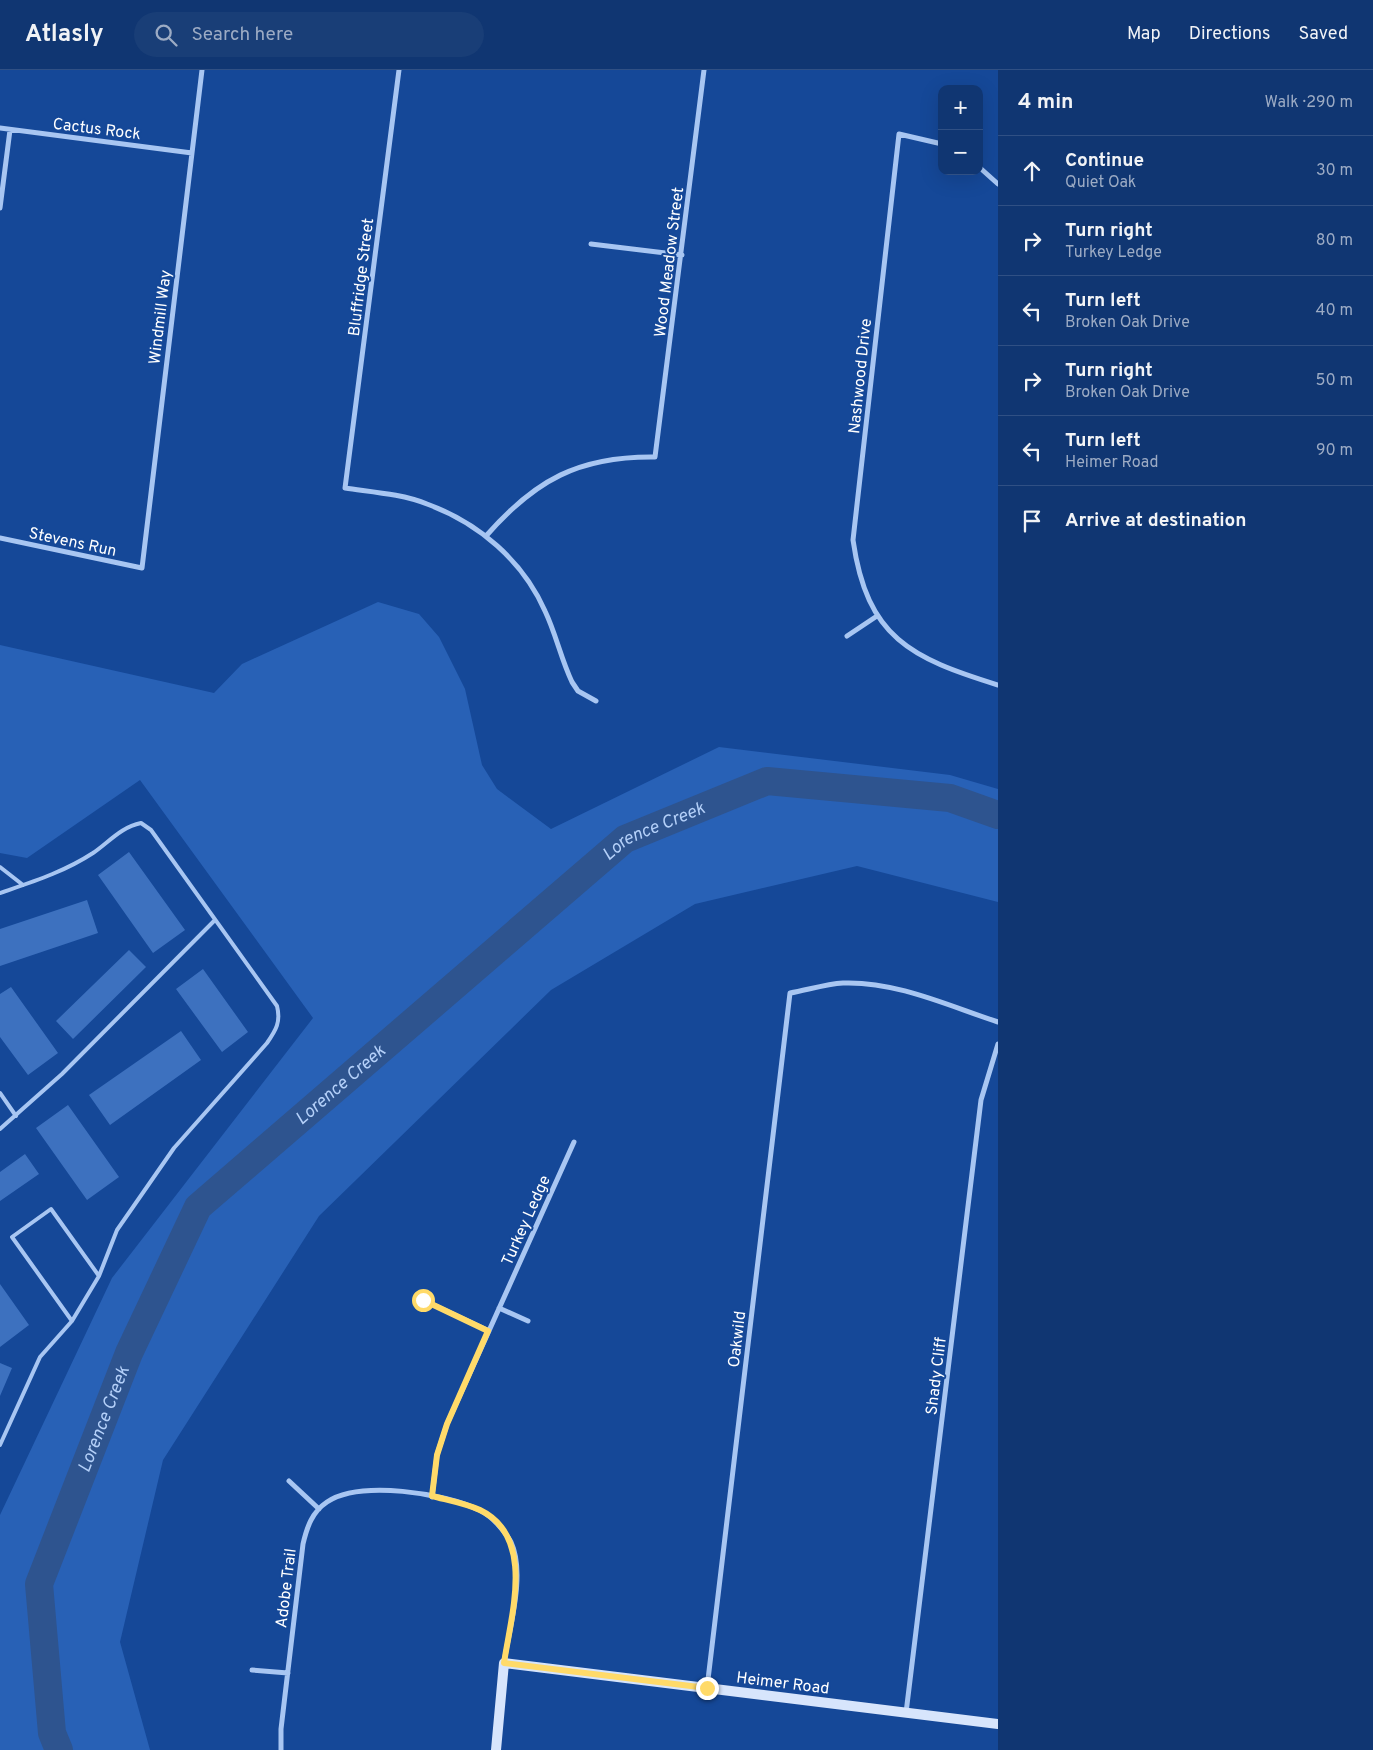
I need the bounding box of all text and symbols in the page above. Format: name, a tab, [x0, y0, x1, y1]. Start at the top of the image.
search box	[134, 12, 484, 57]
text: Atlasly	[25, 20, 104, 50]
icon: search	[152, 21, 180, 49]
text: Search here	[192, 23, 293, 47]
text: Map	[1127, 23, 1161, 46]
text: Directions	[1189, 23, 1271, 46]
text: Saved	[1299, 23, 1348, 46]
map controls	[938, 85, 983, 175]
button: +	[938, 85, 983, 130]
text: 4 min	[1018, 89, 1074, 116]
text: Walk · 290 m	[1265, 93, 1353, 113]
street label: Cactus Rock	[52, 115, 142, 145]
button: −	[938, 130, 983, 175]
text: Continue	[1065, 149, 1144, 173]
icon: ahead	[1018, 157, 1046, 185]
text: 30 m	[1316, 161, 1353, 181]
text: Quiet Oak	[1065, 173, 1136, 193]
street label: Wood Meadow Street	[651, 186, 689, 339]
street label: Bluffridge Street	[345, 217, 379, 338]
text: Turn right	[1065, 219, 1153, 243]
icon: right	[1018, 227, 1046, 255]
text: 80 m	[1316, 231, 1353, 251]
text: Turkey Ledge	[1065, 243, 1162, 263]
street label: Windmill Way	[145, 269, 177, 366]
text: Turn left	[1065, 289, 1141, 313]
icon: left	[1018, 297, 1046, 325]
text: 40 m	[1315, 301, 1353, 321]
text: Broken Oak Drive	[1065, 313, 1190, 333]
street label: Nashwood Drive	[845, 318, 877, 435]
text: Turn right	[1065, 359, 1153, 383]
icon: right	[1018, 367, 1046, 395]
text: 50 m	[1316, 371, 1353, 391]
text: Broken Oak Drive	[1065, 383, 1190, 403]
text: Turn left	[1065, 429, 1141, 453]
icon: left	[1018, 437, 1046, 465]
text: 90 m	[1316, 441, 1353, 461]
text: Heimer Road	[1065, 453, 1159, 473]
icon: arrive	[1018, 507, 1046, 535]
text: Arrive at destination	[1065, 509, 1246, 533]
street label: Stevens Run	[27, 524, 118, 562]
water label: Lorence Creek	[598, 797, 709, 867]
water label: Lorence Creek	[291, 1040, 392, 1131]
street label: Turkey Ledge	[498, 1173, 556, 1269]
route start	[412, 1289, 435, 1312]
street label: Oakwild	[725, 1310, 751, 1369]
street label: Shady Cliff	[922, 1336, 952, 1416]
water label: Lorence Creek	[74, 1362, 136, 1476]
street label: Adobe Trail	[272, 1547, 302, 1629]
street label: Heimer Road	[735, 1668, 830, 1700]
route end	[696, 1677, 719, 1700]

